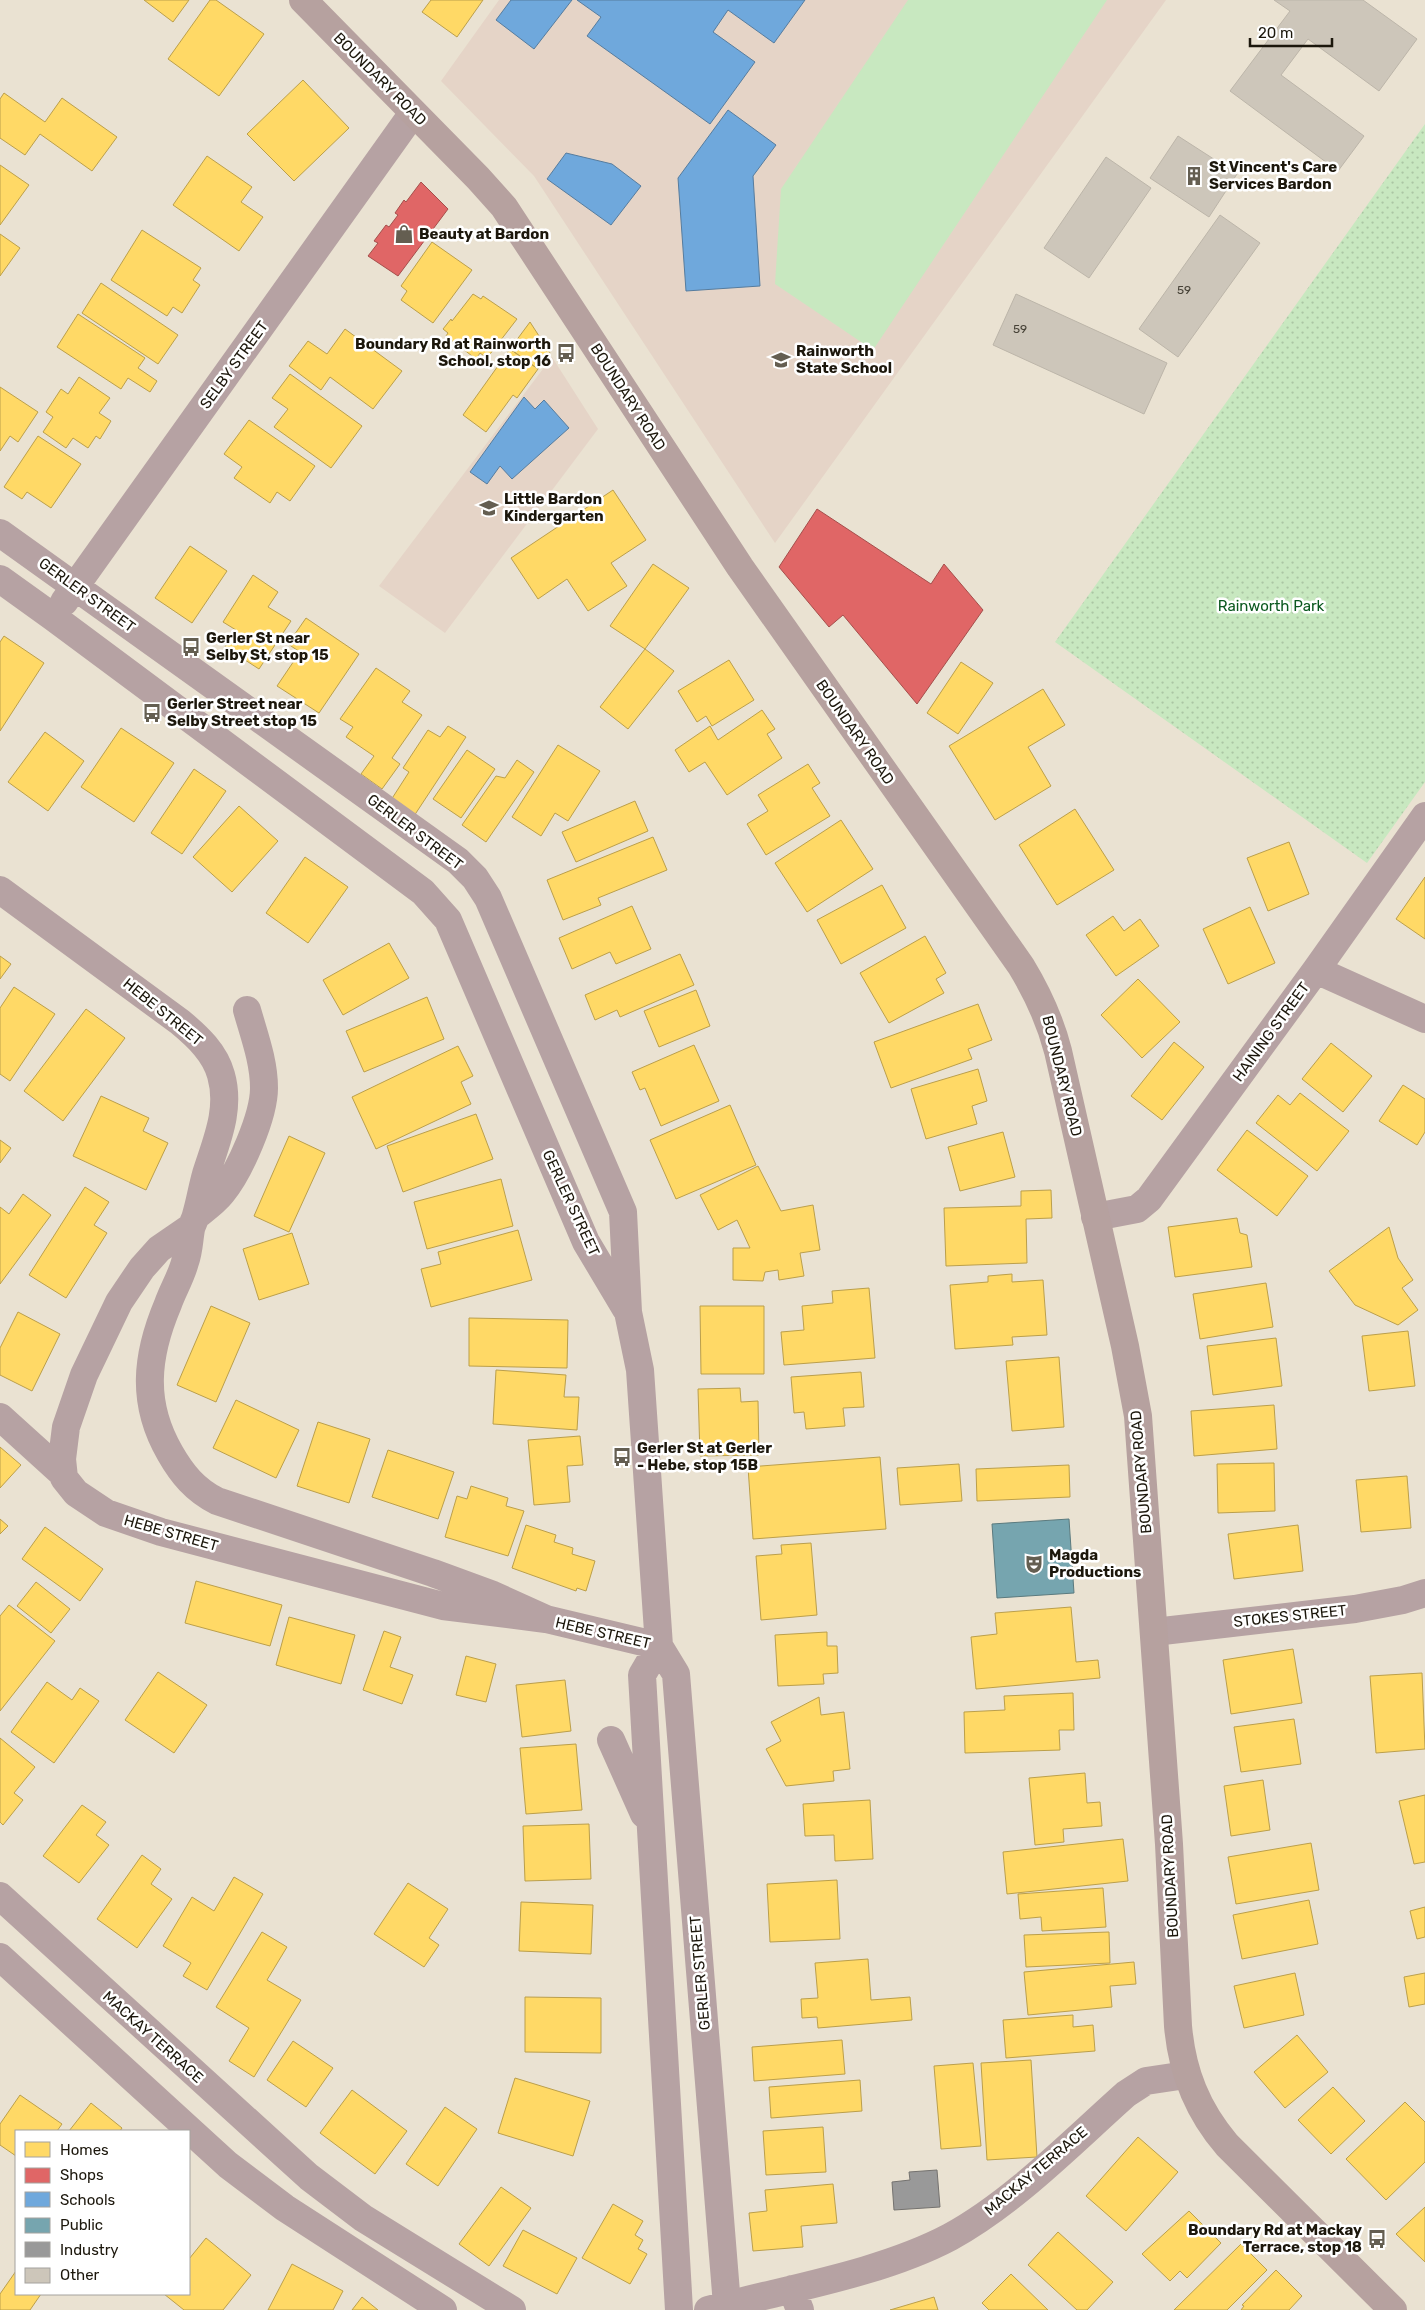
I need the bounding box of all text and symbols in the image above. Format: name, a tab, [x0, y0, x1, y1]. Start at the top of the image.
scale bar	[1250, 15, 1332, 47]
text: 20 m	[1258, 24, 1293, 42]
street label: BOUNDARY ROAD	[330, 29, 430, 129]
place label: St Vincent's Care Services Bardon	[1209, 158, 1337, 193]
building icon: St Vincent's Care Services Bardon	[1183, 165, 1205, 187]
shop icon: Beauty at Bardon	[393, 223, 415, 245]
place label: Beauty at Bardon	[419, 225, 549, 243]
house number: 59	[1177, 283, 1191, 297]
street label: SELBY STREET	[196, 317, 272, 412]
house number: 59	[1013, 322, 1027, 336]
place label: Boundary Rd at Rainworth School, stop 16	[355, 335, 551, 370]
street label: BOUNDARY ROAD	[587, 340, 669, 454]
bus stop icon: Boundary Rd at Rainworth School, stop 16	[555, 342, 577, 364]
place label: Rainworth State School	[796, 342, 892, 377]
school or university icon: Rainworth State School	[770, 349, 792, 371]
place label: Little Bardon Kindergarten	[504, 490, 604, 525]
school or university icon: Little Bardon Kindergarten	[478, 497, 500, 519]
street label: GERLER STREET	[35, 554, 139, 636]
park label: Rainworth Park	[1218, 597, 1325, 615]
place label: Gerler St near Selby St, stop 15	[206, 629, 329, 664]
bus stop icon: Gerler St near Selby St, stop 15	[180, 636, 202, 658]
street label: BOUNDARY ROAD	[812, 676, 898, 788]
place label: Gerler Street near Selby Street stop 15	[167, 695, 317, 730]
bus stop icon: Gerler Street near Selby Street stop 15	[141, 702, 163, 724]
street label: GERLER STREET	[364, 790, 466, 874]
street label: HEBE STREET	[120, 974, 207, 1050]
street label: HAINING STREET	[1229, 979, 1313, 1085]
street label: BOUNDARY ROAD	[1038, 1014, 1086, 1138]
street label: GERLER STREET	[539, 1147, 604, 1259]
street label: BOUNDARY ROAD	[1127, 1410, 1155, 1534]
place label: Gerler St at Gerler - Hebe, stop 15B	[637, 1439, 772, 1474]
bus stop icon: Gerler St at Gerler - Hebe, stop 15B	[611, 1446, 633, 1468]
street label: HEBE STREET	[122, 1511, 220, 1555]
place label: Magda Productions	[1049, 1546, 1141, 1581]
theatre icon: Magda Productions	[1023, 1553, 1045, 1575]
street label: STOKES STREET	[1233, 1601, 1348, 1631]
street label: HEBE STREET	[554, 1613, 653, 1653]
street label: BOUNDARY ROAD	[1158, 1814, 1182, 1938]
street label: GERLER STREET	[686, 1915, 714, 2031]
street label: MACKAY TERRACE	[99, 1987, 207, 2087]
street label: MACKAY TERRACE	[981, 2123, 1091, 2219]
legend	[15, 2130, 190, 2295]
text: Homes	[60, 2141, 109, 2159]
text: Shops	[60, 2166, 104, 2184]
text: Schools	[60, 2191, 116, 2209]
text: Public	[60, 2216, 103, 2234]
place label: Boundary Rd at Mackay Terrace, stop 18	[1188, 2221, 1362, 2256]
bus stop icon: Boundary Rd at Mackay Terrace, stop 18	[1366, 2228, 1388, 2250]
text: Industry	[60, 2241, 119, 2259]
text: Other	[60, 2266, 100, 2284]

